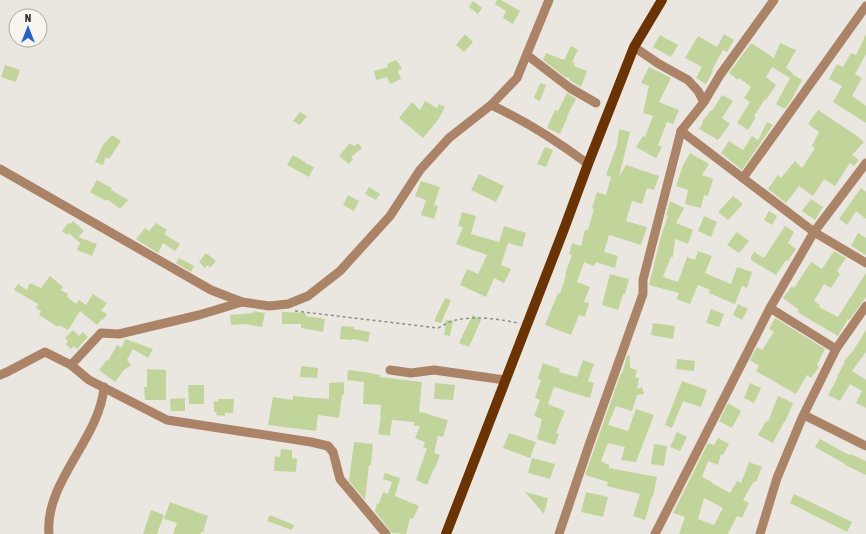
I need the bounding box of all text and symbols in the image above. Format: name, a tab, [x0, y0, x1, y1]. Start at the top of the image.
north arrow	[8, 8, 48, 48]
text: N	[25, 12, 31, 24]

